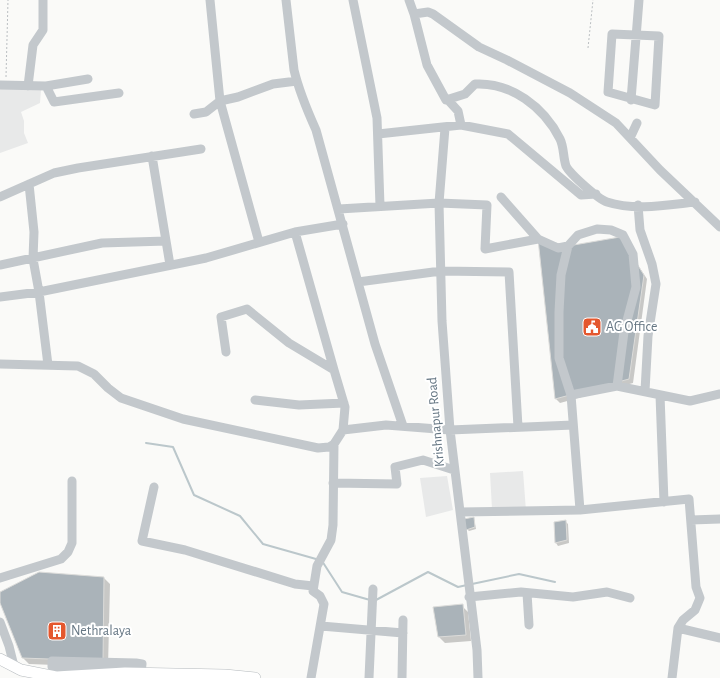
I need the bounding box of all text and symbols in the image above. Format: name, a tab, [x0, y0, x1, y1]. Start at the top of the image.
public building icon: AG Office	[581, 316, 603, 338]
place label: AG Office	[606, 320, 657, 334]
street label: Krishnapur Road	[425, 376, 447, 468]
building icon: Nethralaya	[46, 620, 68, 642]
place label: Nethralaya	[71, 624, 132, 638]

